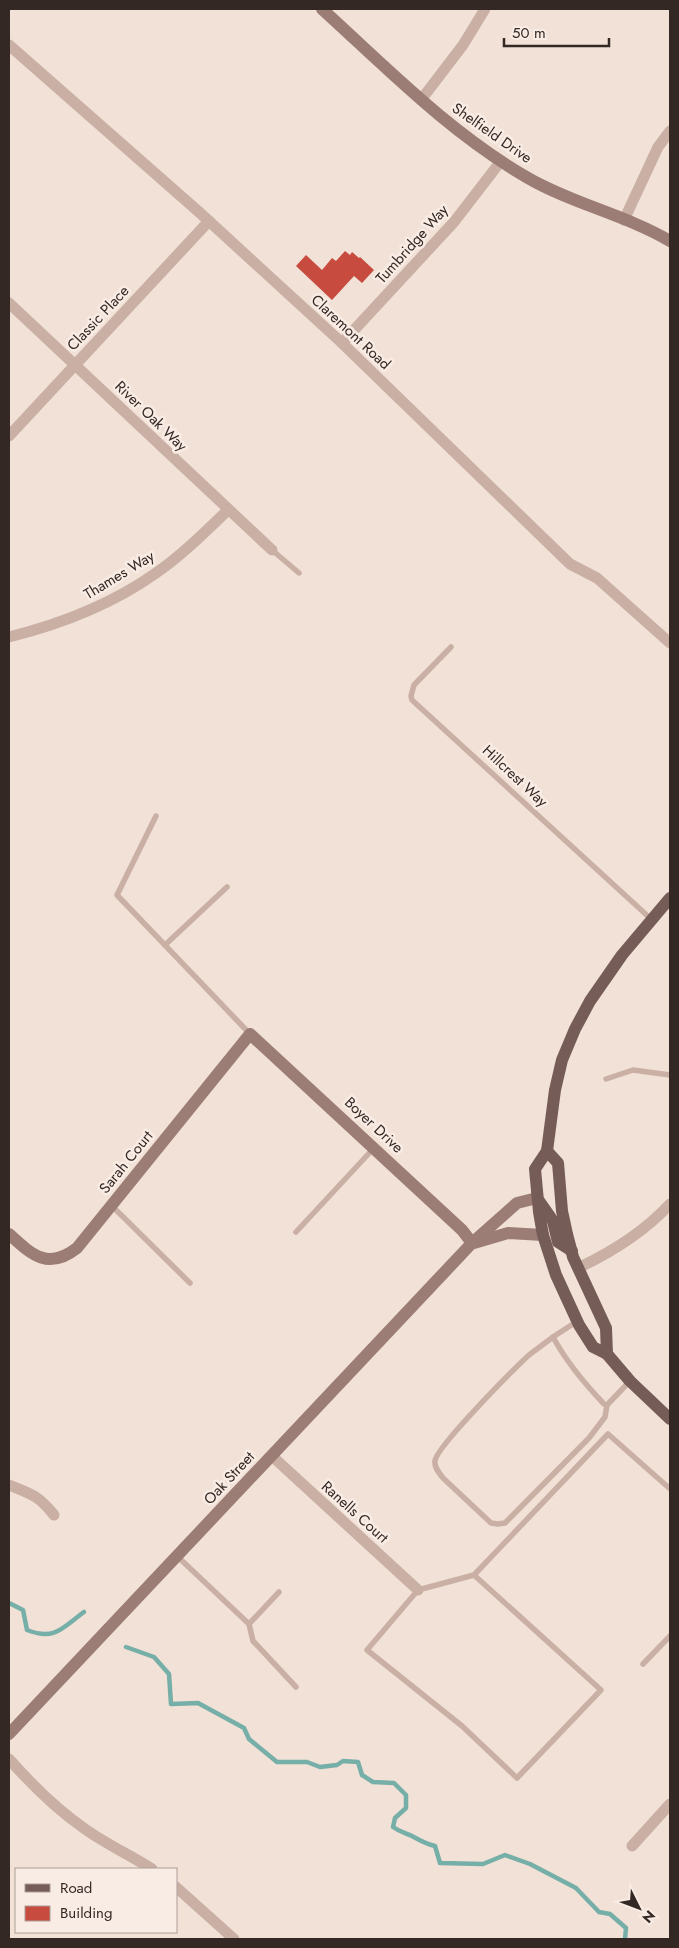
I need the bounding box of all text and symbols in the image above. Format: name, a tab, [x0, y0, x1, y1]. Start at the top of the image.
scale bar	[504, 15, 609, 47]
text: 50 m	[512, 22, 546, 44]
street label: Shelfield Drive	[448, 97, 537, 169]
street label: Tumbridge Way	[371, 199, 454, 288]
street label: Classic Place	[62, 280, 134, 356]
street label: Claremont Road	[306, 289, 396, 375]
street label: River Oak Way	[110, 376, 192, 457]
street label: Thames Way	[79, 545, 159, 605]
street label: Hillcrest Way	[477, 740, 553, 812]
street label: Boyer Drive	[340, 1092, 409, 1158]
street label: Sarah Court	[94, 1126, 158, 1198]
street label: Oak Street	[198, 1446, 260, 1510]
street label: Ranells Court	[317, 1476, 394, 1548]
legend	[15, 1868, 178, 1933]
text: Road	[60, 1877, 92, 1899]
north arrow	[614, 1883, 664, 1933]
text: Building	[60, 1902, 112, 1924]
text: N	[638, 1906, 660, 1928]

